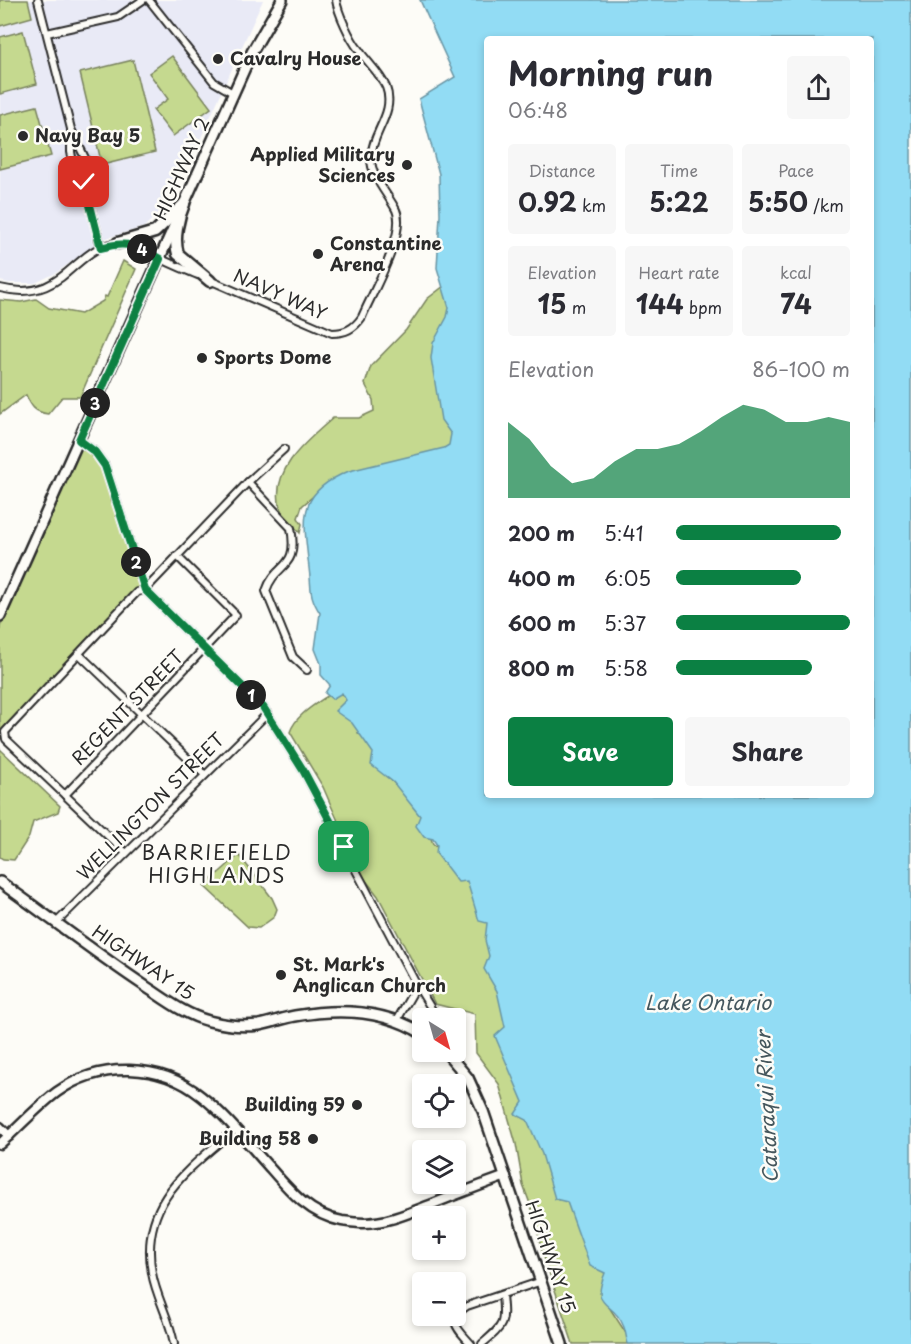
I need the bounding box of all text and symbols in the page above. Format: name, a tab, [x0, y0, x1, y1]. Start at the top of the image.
place label: Cavalry House	[230, 44, 362, 71]
text: Morning run	[508, 47, 713, 97]
marker: Cavalry House	[211, 52, 225, 66]
button: share	[787, 56, 850, 119]
text: 06:48	[508, 95, 568, 125]
street label: HIGHWAY 2	[146, 113, 215, 224]
place label: Navy Bay 5	[35, 121, 141, 148]
marker: Navy Bay 5	[16, 129, 30, 143]
place label: Applied Military Sciences	[250, 140, 395, 188]
pin	[58, 156, 109, 207]
marker: Applied Military Sciences	[400, 158, 414, 172]
text: Distance	[528, 158, 596, 182]
text: Time	[660, 158, 698, 182]
text: Pace	[778, 158, 814, 182]
icon: check	[67, 165, 100, 198]
text: 0.92	[518, 182, 577, 221]
text: 5:22	[649, 182, 709, 221]
text: 5:50	[748, 182, 808, 221]
text: km	[577, 193, 606, 217]
text: /km	[808, 193, 844, 217]
place label: Constantine Arena	[329, 229, 442, 277]
pin: 4	[127, 234, 157, 264]
text: 4	[137, 237, 147, 261]
marker: Constantine Arena	[311, 247, 325, 261]
text: Elevation	[527, 260, 597, 284]
text: Heart rate	[639, 260, 719, 284]
text: kcal	[780, 260, 812, 284]
street label: NAVY WAY	[230, 261, 332, 326]
text: 15	[538, 284, 567, 323]
text: 144	[636, 284, 684, 323]
text: 74	[780, 284, 812, 323]
text: m	[567, 295, 586, 319]
text: bpm	[684, 295, 722, 319]
place label: Sports Dome	[214, 343, 332, 370]
marker: Sports Dome	[195, 351, 209, 365]
text: Elevation	[508, 354, 594, 384]
text: 86–100 m	[752, 354, 850, 384]
pin: 3	[80, 388, 110, 418]
text: 3	[90, 391, 100, 415]
text: 200 m	[508, 518, 575, 548]
text: 5:41	[604, 518, 644, 548]
pin: 2	[121, 547, 151, 577]
text: 2	[130, 550, 142, 574]
text: 400 m	[508, 563, 576, 593]
text: 6:05	[604, 563, 651, 593]
text: 600 m	[508, 608, 576, 638]
text: 5:37	[604, 608, 646, 638]
street label: REGENT STREET	[65, 643, 190, 771]
text: 800 m	[508, 653, 575, 683]
text: 5:58	[604, 653, 648, 683]
pin: 1	[236, 680, 266, 710]
text: 1	[247, 683, 255, 707]
button: Save	[508, 717, 673, 786]
button: Share	[685, 717, 850, 786]
street label: WELLINGTON STREET	[70, 726, 230, 886]
pin	[318, 821, 369, 872]
icon: arrive	[327, 830, 360, 863]
district label: BARRIEFIELD HIGHLANDS	[142, 837, 292, 890]
street label: HIGHWAY 15	[87, 917, 200, 1006]
place label: St. Mark's Anglican Church	[293, 950, 446, 998]
marker: St. Mark's Anglican Church	[274, 968, 288, 982]
water label: Lake Ontario	[645, 987, 772, 1017]
north arrow	[412, 1008, 466, 1062]
map controls	[412, 1008, 466, 1326]
water label: Cataraqui River	[747, 1027, 785, 1184]
button: locate	[412, 1074, 466, 1128]
place label: Building 59	[244, 1090, 345, 1117]
marker: Building 59	[350, 1098, 364, 1112]
place label: Building 58	[199, 1124, 301, 1151]
marker: Building 58	[306, 1132, 320, 1146]
button: layers	[412, 1140, 466, 1194]
street label: HIGHWAY 15	[519, 1196, 583, 1317]
button: +	[412, 1206, 466, 1260]
button: −	[412, 1272, 466, 1326]

